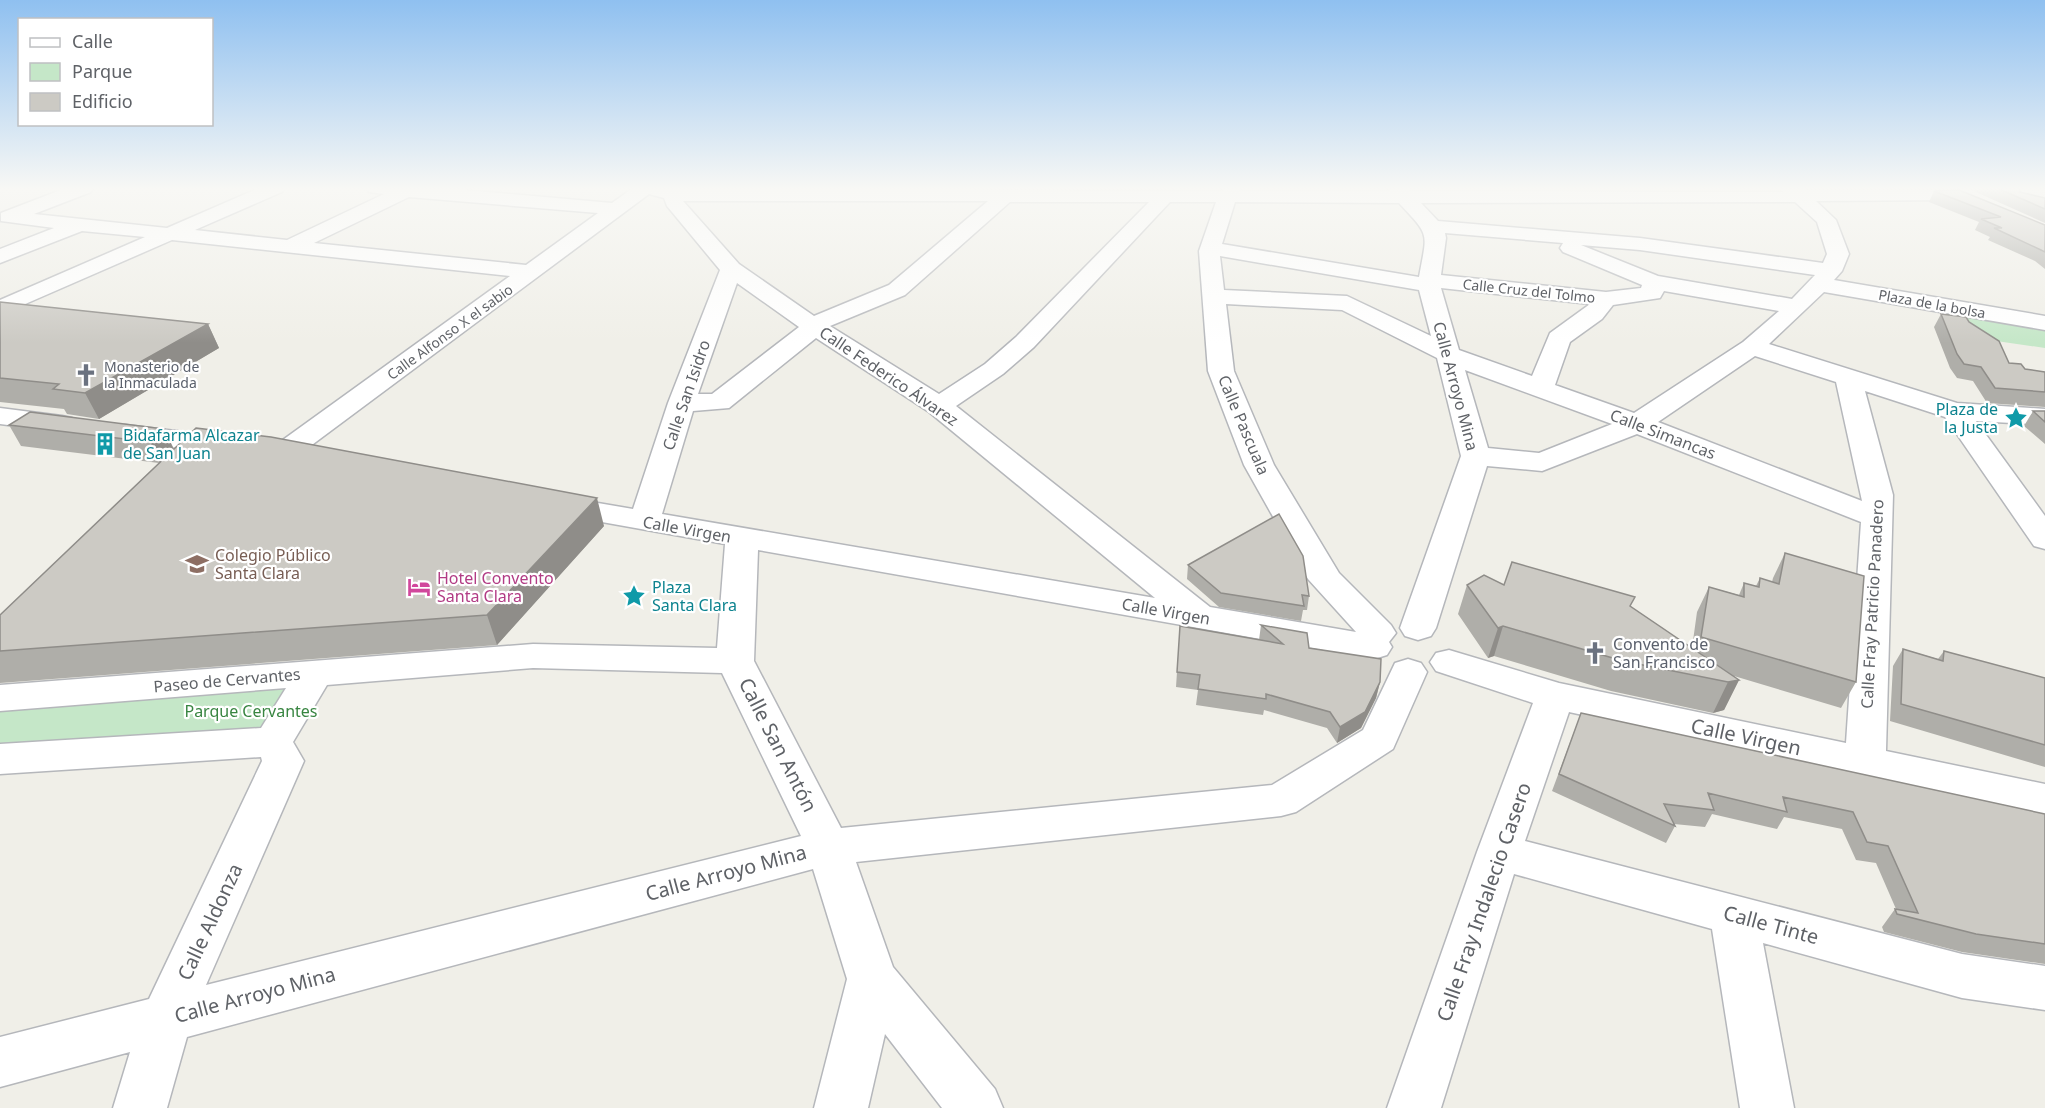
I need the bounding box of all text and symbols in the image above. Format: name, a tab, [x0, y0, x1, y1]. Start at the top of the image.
legend	[18, 18, 213, 126]
text: Calle	[72, 29, 113, 53]
text: Parque	[72, 59, 132, 83]
text: Edificio	[72, 89, 133, 113]
street label: Calle Cruz del Tolmo	[1462, 274, 1596, 307]
street label: Calle Alfonso X el sabio	[383, 280, 516, 384]
street label: Plaza de la bolsa	[1877, 285, 1987, 322]
street label: Calle Arroyo Mina	[1428, 319, 1484, 453]
street label: Calle Federico Álvarez	[815, 321, 963, 431]
street label: Calle San Isidro	[657, 337, 715, 453]
place label: Monasterio de la Inmaculada	[104, 357, 199, 392]
church icon: Monasterio de la Inmaculada	[73, 362, 99, 388]
street label: Calle Pascuala	[1213, 372, 1275, 478]
place label: Plaza de la Justa	[1936, 398, 1998, 438]
street label: Calle Simancas	[1607, 404, 1719, 464]
place icon: Plaza de la Justa	[2003, 405, 2029, 431]
place label: Bidafarma Alcazar de San Juan	[123, 424, 260, 464]
building icon: Bidafarma Alcazar de San Juan	[92, 431, 118, 457]
street label: Calle Fray Patricio Panadero	[1856, 499, 1888, 709]
street label: Calle Virgen	[641, 510, 733, 548]
place label: Colegio Público Santa Clara	[215, 544, 331, 584]
school or university icon: Colegio Público Santa Clara	[184, 551, 210, 577]
place label: Hotel Convento Santa Clara	[437, 567, 554, 607]
hotel icon: Hotel Convento Santa Clara	[406, 574, 432, 600]
place label: Plaza Santa Clara	[652, 576, 737, 616]
place icon: Plaza Santa Clara	[621, 583, 647, 609]
street label: Calle Virgen	[1120, 592, 1212, 630]
place label: Convento de San Francisco	[1613, 633, 1715, 673]
church icon: Convento de San Francisco	[1582, 640, 1608, 666]
street label: Paseo de Cervantes	[153, 663, 301, 697]
street label: Calle San Antón	[733, 673, 824, 817]
park label: Parque Cervantes	[184, 700, 318, 722]
street label: Calle Virgen	[1689, 712, 1804, 761]
street label: Calle Fray Indalecio Casero	[1430, 779, 1537, 1025]
street label: Calle Arroyo Mina	[642, 838, 809, 907]
street label: Calle Aldonza	[171, 859, 248, 985]
street label: Calle Tinte	[1720, 899, 1822, 950]
street label: Calle Arroyo Mina	[171, 960, 338, 1029]

